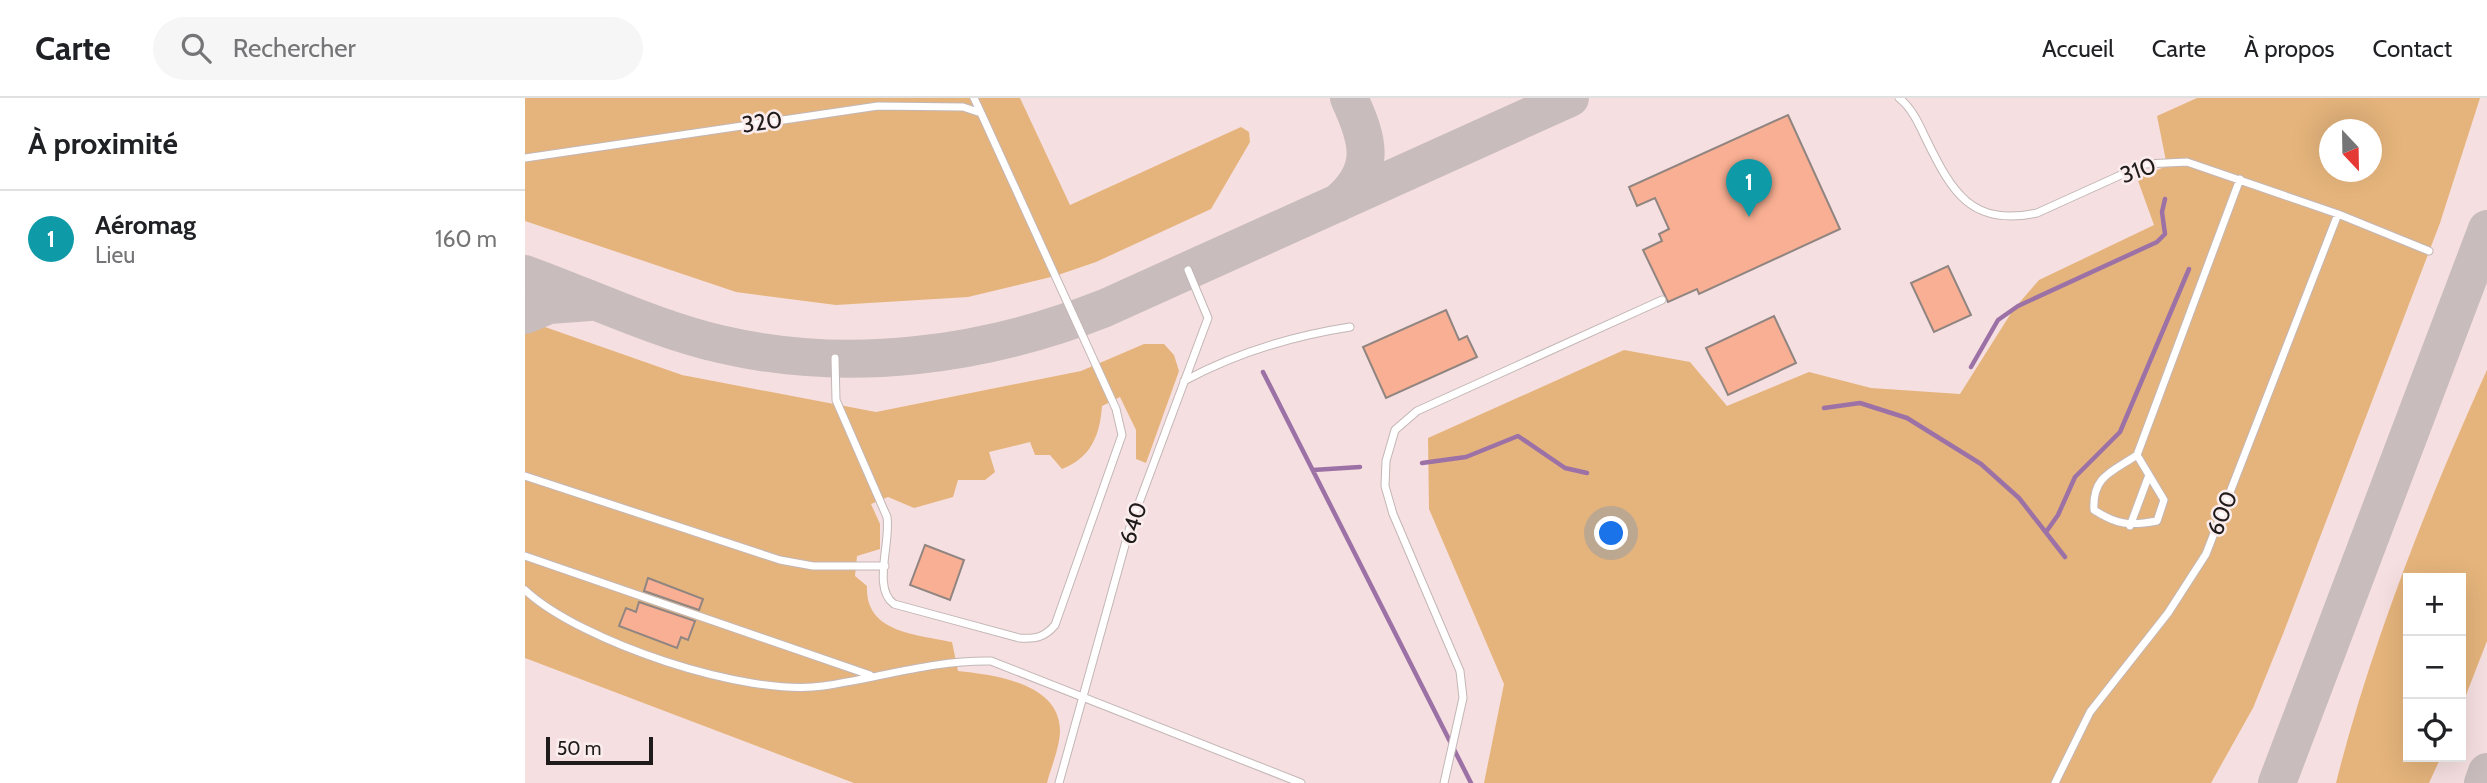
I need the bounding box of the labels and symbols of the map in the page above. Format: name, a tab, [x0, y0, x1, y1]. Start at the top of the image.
street label: 320	[740, 105, 784, 139]
north arrow	[2319, 119, 2382, 182]
street label: 310	[2116, 151, 2160, 189]
pin: 1	[1726, 159, 1772, 217]
street label: 600	[2201, 487, 2243, 539]
street label: 640	[1113, 499, 1153, 547]
your location	[1594, 516, 1628, 550]
scale bar	[546, 734, 653, 766]

